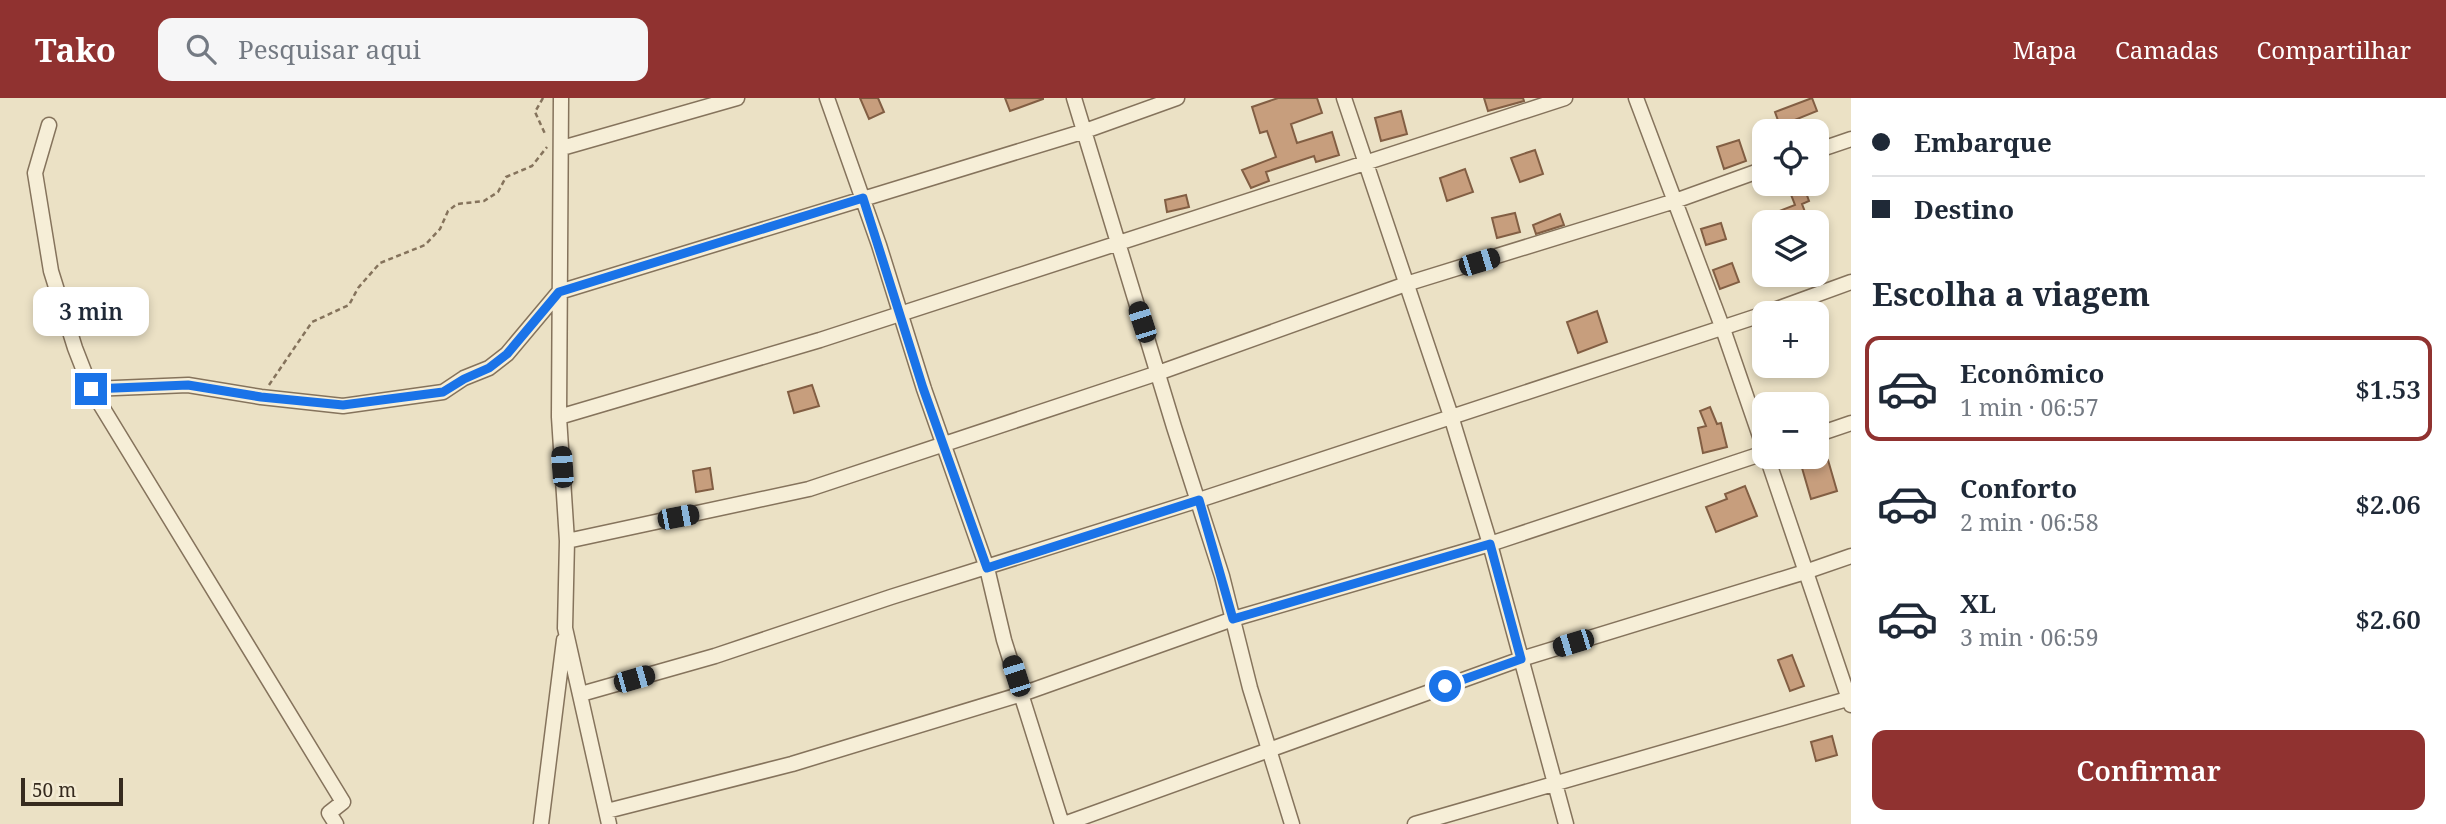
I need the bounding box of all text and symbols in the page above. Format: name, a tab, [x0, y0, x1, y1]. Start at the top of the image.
search box	[158, 18, 648, 81]
text: Tako	[35, 27, 116, 72]
icon: search	[182, 30, 220, 68]
text: Pesquisar aqui	[238, 31, 421, 67]
text: Mapa	[2013, 33, 2077, 66]
text: Camadas	[2115, 33, 2219, 66]
text: Compartilhar	[2257, 33, 2411, 66]
map controls	[1752, 119, 1829, 469]
button: locate	[1752, 119, 1829, 196]
text: Embarque	[1914, 124, 2052, 160]
text: Destino	[1914, 191, 2014, 227]
button: layers	[1752, 210, 1829, 287]
car	[1456, 246, 1503, 278]
text: Escolha a viagem	[1872, 272, 2150, 315]
callout: 3 min	[33, 288, 149, 336]
text: 3 min	[59, 295, 123, 327]
car	[1126, 299, 1159, 345]
button: +	[1752, 301, 1829, 378]
text: Econômico	[1960, 355, 2104, 391]
icon: car	[1876, 357, 1939, 420]
text: $1.53	[2355, 371, 2421, 407]
route end	[75, 373, 107, 405]
text: 1 min · 06:57	[1960, 391, 2098, 423]
button: −	[1752, 392, 1829, 469]
car	[551, 445, 574, 489]
text: Conforto	[1960, 470, 2077, 506]
icon: car	[1876, 472, 1939, 535]
text: $2.06	[2355, 486, 2421, 522]
car	[656, 503, 701, 531]
text: 2 min · 06:58	[1960, 506, 2098, 538]
text: XL	[1960, 585, 1996, 621]
icon: car	[1876, 587, 1939, 650]
text: $2.60	[2355, 601, 2421, 637]
text: 3 min · 06:59	[1960, 621, 2098, 653]
car	[1550, 627, 1597, 659]
car	[1000, 653, 1033, 699]
car	[611, 663, 658, 695]
route start	[1429, 670, 1461, 702]
button: Confirmar	[1872, 730, 2425, 810]
scale bar	[21, 775, 122, 807]
text: 50 m	[32, 777, 76, 803]

